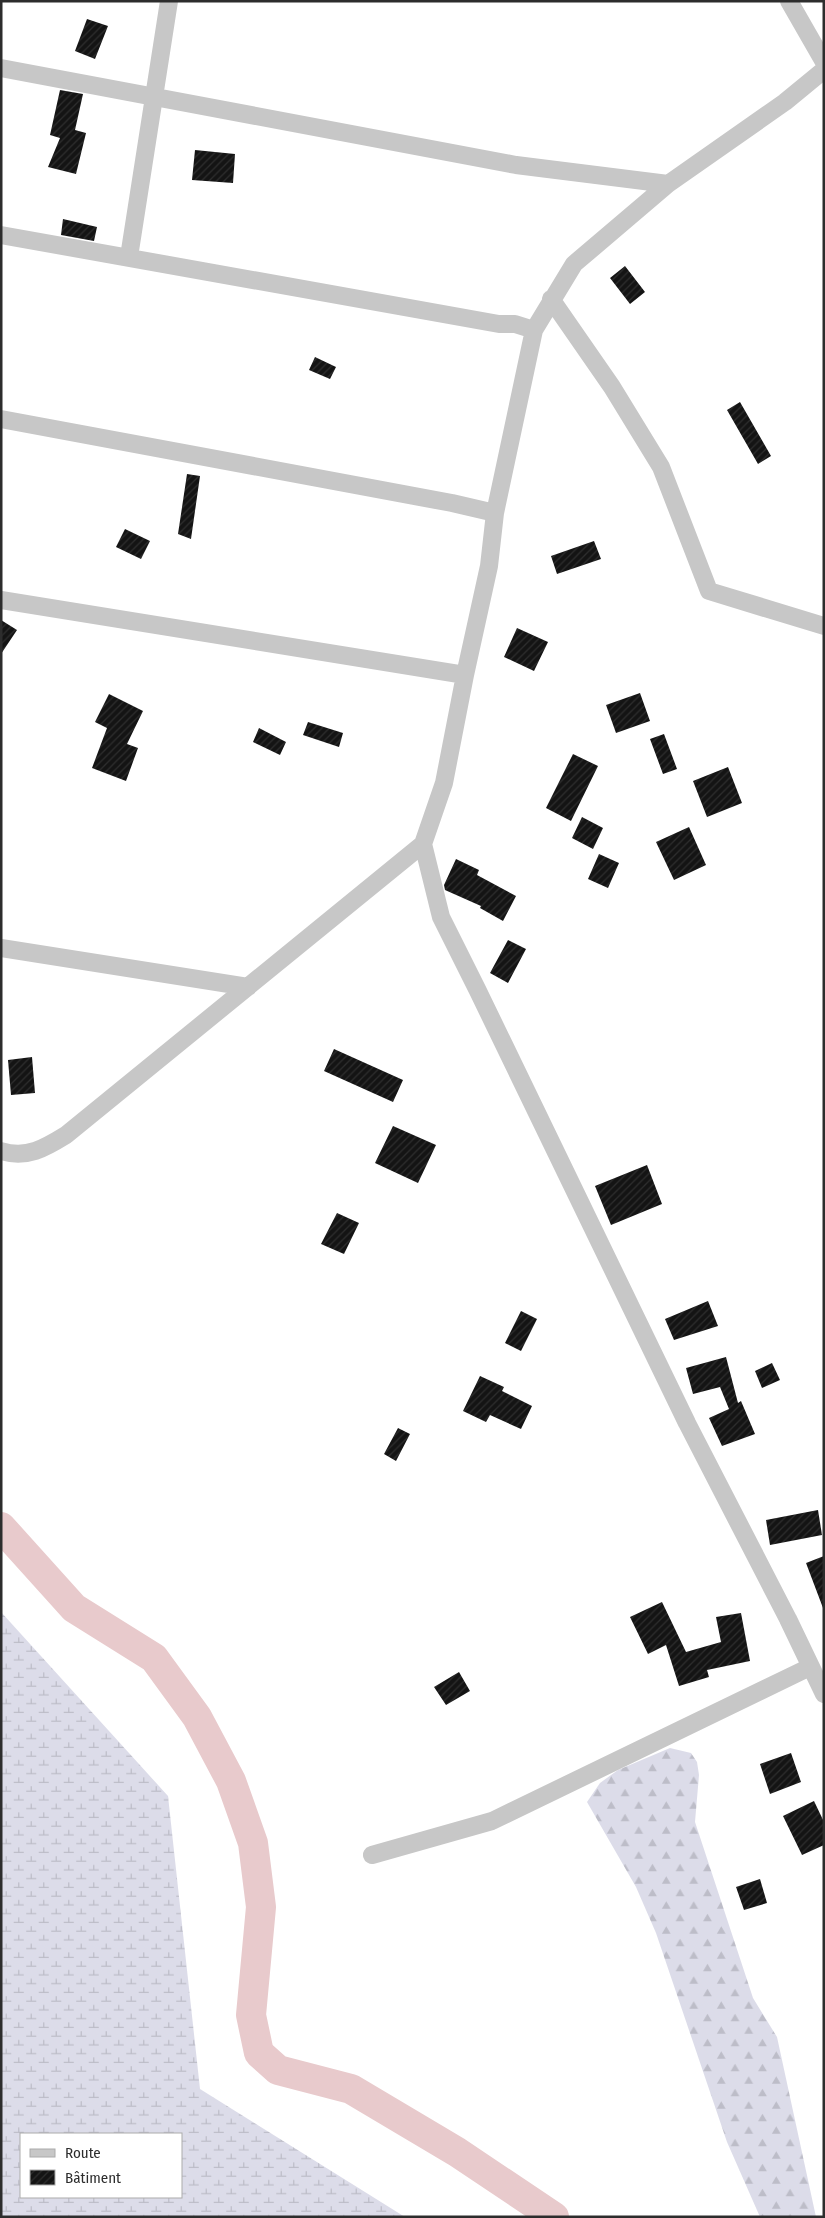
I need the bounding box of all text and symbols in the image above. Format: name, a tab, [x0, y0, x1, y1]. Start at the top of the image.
legend	[20, 2133, 182, 2198]
text: Route	[65, 2144, 101, 2162]
text: Bâtiment	[65, 2169, 121, 2187]

